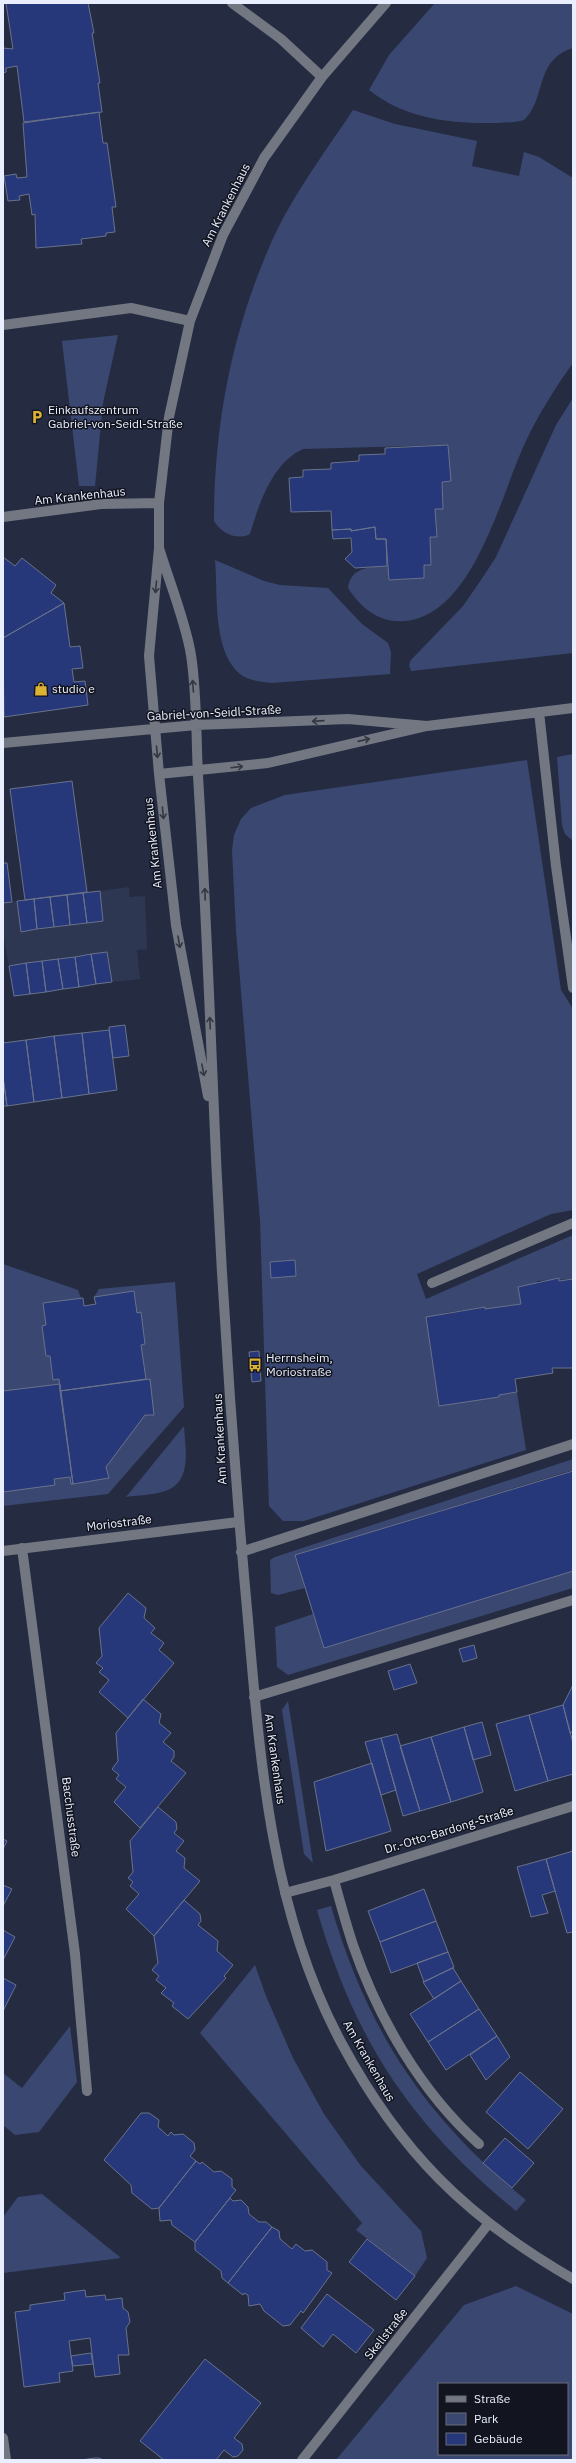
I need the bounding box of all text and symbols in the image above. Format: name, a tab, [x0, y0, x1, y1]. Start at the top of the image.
street label: Am Krankenhaus	[198, 160, 253, 249]
place label: Einkaufszentrum Gabriel-von-Seidl-Straße	[48, 402, 183, 431]
parking icon: Einkaufszentrum Gabriel-von-Seidl-Straße	[29, 409, 45, 425]
street label: Am Krankenhaus	[34, 483, 126, 508]
one-way arrow	[152, 580, 159, 593]
one-way arrow	[190, 680, 197, 693]
shop icon: studio e	[33, 681, 49, 697]
place label: studio e	[52, 681, 95, 696]
street label: Gabriel-von-Seidl-Straße	[146, 701, 282, 724]
one-way arrow	[312, 717, 325, 724]
one-way arrow	[357, 736, 370, 744]
one-way arrow	[153, 745, 160, 758]
one-way arrow	[230, 763, 243, 770]
street label: Am Krankenhaus	[140, 797, 165, 889]
one-way arrow	[159, 806, 166, 819]
one-way arrow	[201, 888, 209, 901]
one-way arrow	[176, 935, 184, 948]
one-way arrow	[206, 1017, 214, 1030]
one-way arrow	[199, 1063, 207, 1076]
place label: Herrnsheim, Moriostraße	[266, 1350, 333, 1379]
bus stop icon: Herrnsheim, Moriostraße	[247, 1357, 263, 1373]
street label: Am Krankenhaus	[210, 1393, 229, 1485]
street label: Moriostraße	[85, 1511, 153, 1534]
street label: Am Krankenhaus	[262, 1713, 289, 1805]
street label: Bacchusstraße	[59, 1776, 84, 1858]
street label: Dr.-Otto-Bardong-Straße	[382, 1803, 516, 1856]
street label: Am Krankenhaus	[340, 2017, 399, 2104]
street label: Skellstraße	[361, 2305, 411, 2362]
legend	[438, 2383, 568, 2455]
text: Straße	[474, 2391, 511, 2406]
text: Park	[474, 2411, 499, 2426]
text: Gebäude	[474, 2431, 523, 2446]

